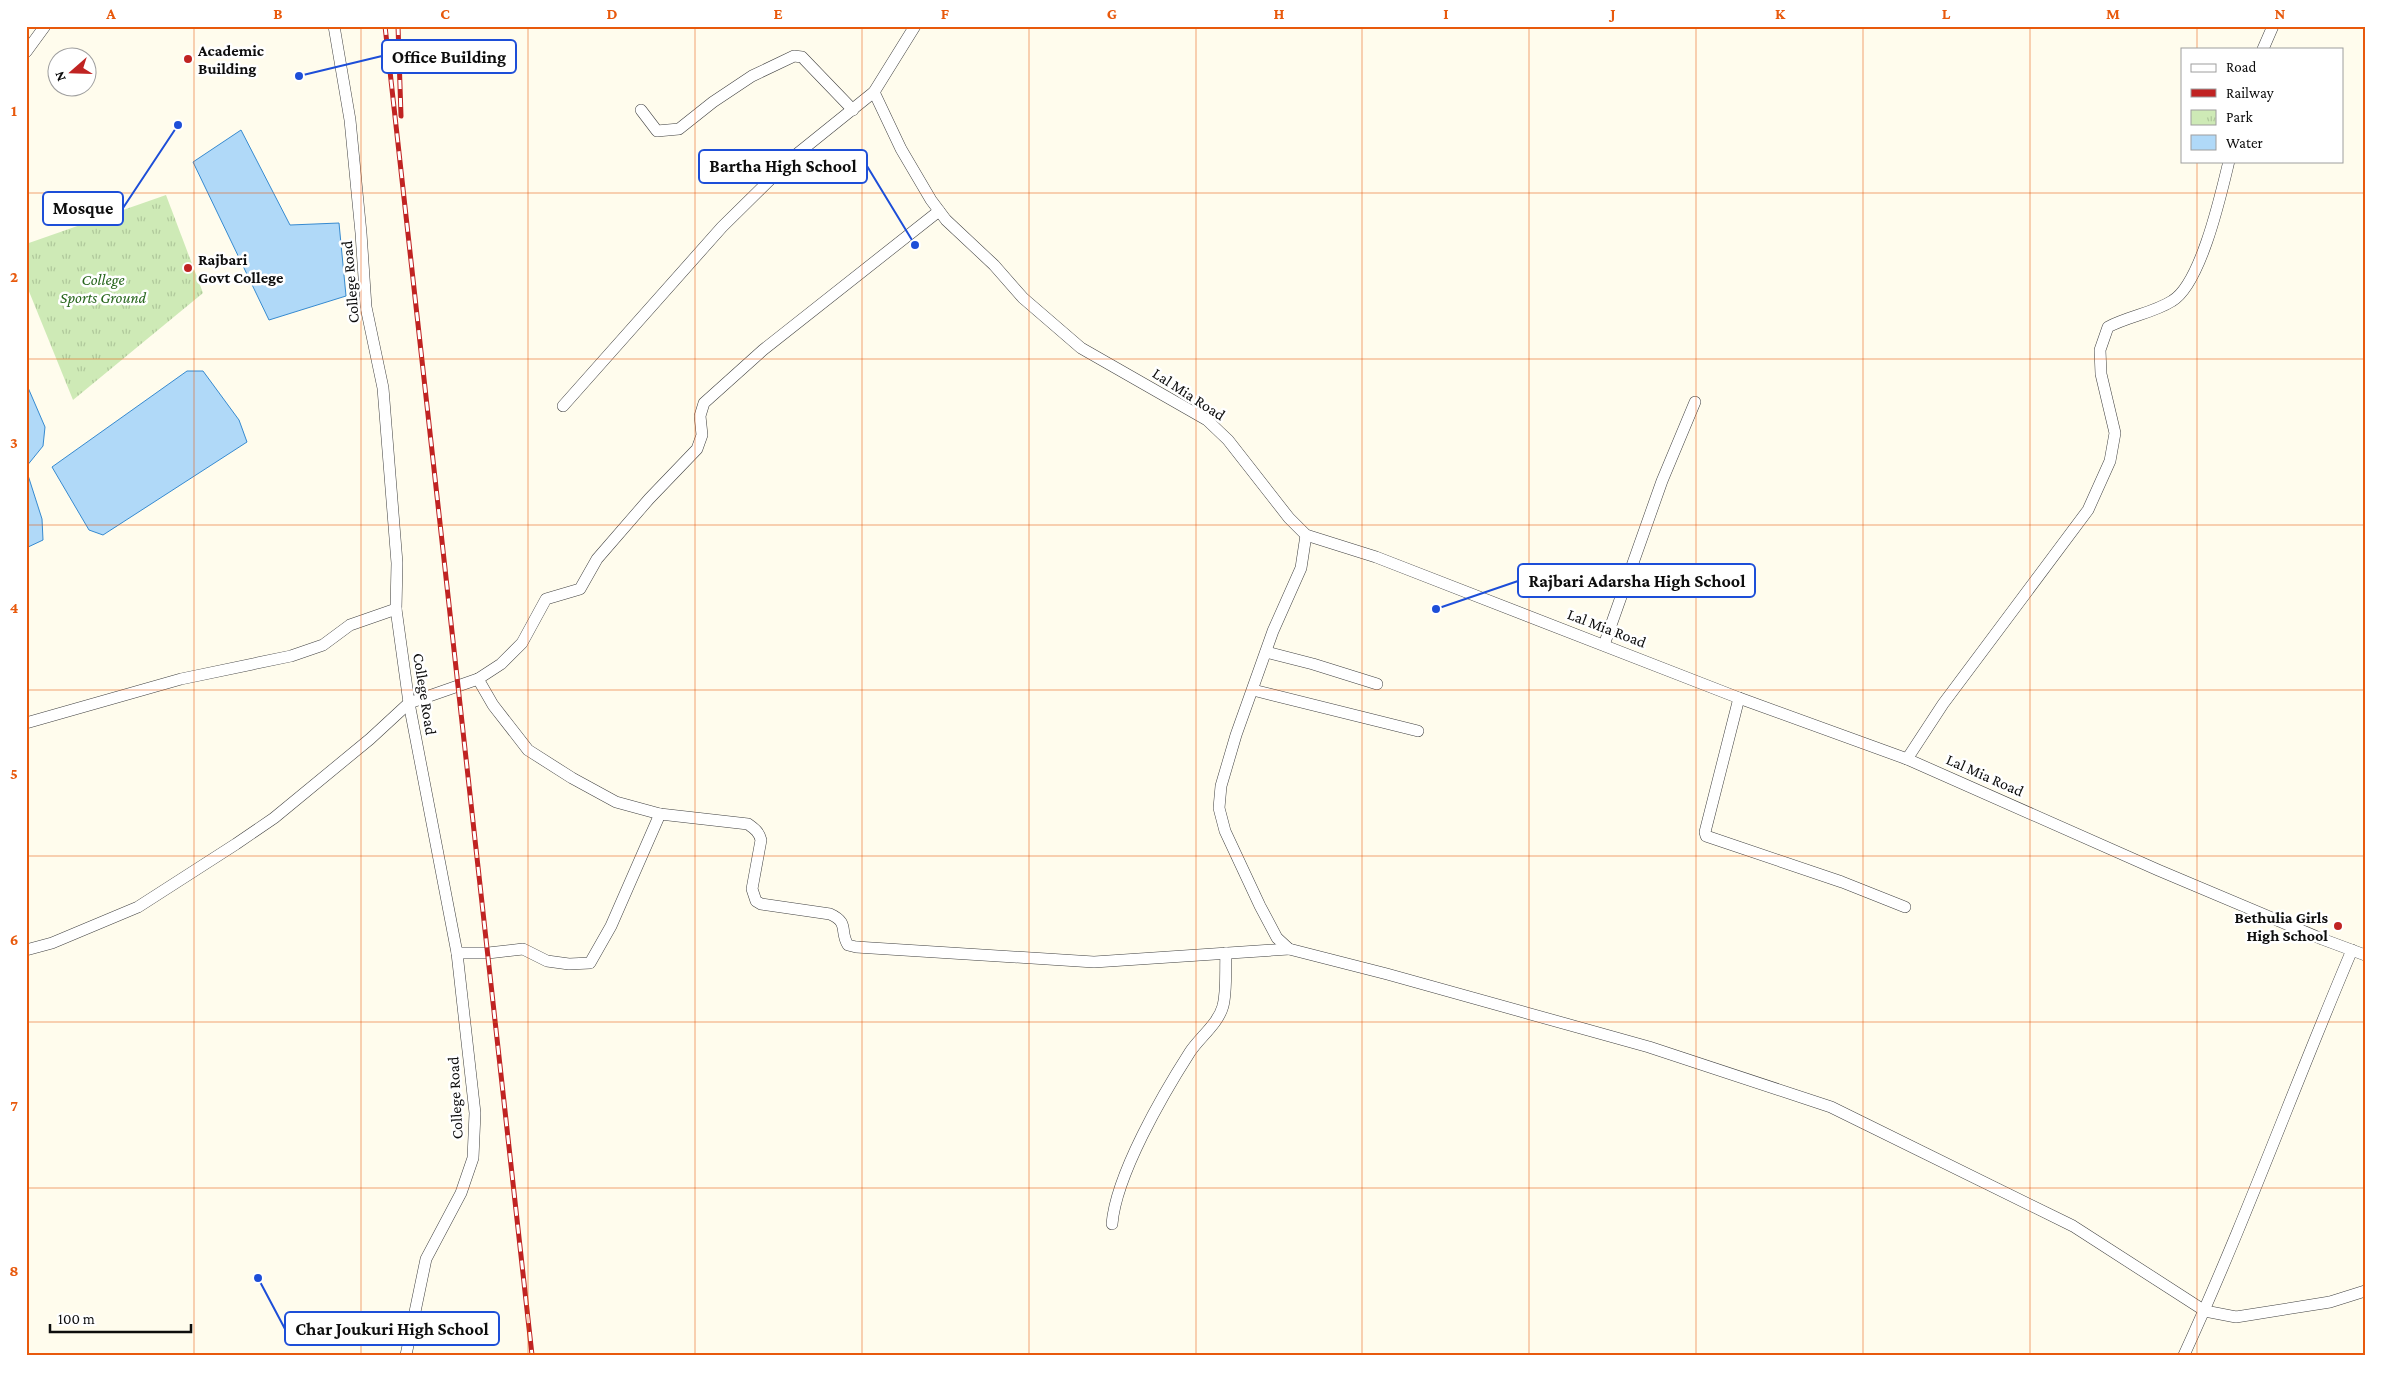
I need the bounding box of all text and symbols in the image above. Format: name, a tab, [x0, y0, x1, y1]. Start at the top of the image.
text: A	[105, 5, 116, 22]
text: B	[273, 5, 283, 22]
text: C	[440, 5, 450, 22]
text: D	[606, 5, 618, 22]
text: E	[773, 5, 783, 22]
text: F	[941, 5, 950, 22]
text: G	[1107, 5, 1117, 22]
text: H	[1274, 5, 1285, 22]
text: I	[1443, 5, 1449, 22]
text: J	[1608, 5, 1616, 22]
text: K	[1775, 5, 1786, 22]
text: L	[1942, 5, 1951, 22]
text: M	[2106, 5, 2120, 22]
text: N	[2275, 5, 2286, 22]
callout: Office Building	[382, 40, 516, 73]
place label: Academic Building	[197, 42, 264, 77]
text: Office Building	[392, 47, 506, 67]
north arrow	[48, 48, 98, 98]
legend	[2181, 48, 2344, 162]
marker: Academic Building	[182, 53, 194, 65]
text: Road	[2226, 59, 2257, 75]
text: N	[50, 69, 69, 84]
text: Railway	[2226, 85, 2274, 102]
text: 1	[11, 102, 17, 119]
text: Park	[2226, 109, 2253, 125]
text: Water	[2226, 135, 2263, 151]
callout: Bartha High School	[699, 150, 867, 183]
text: Bartha High School	[709, 156, 857, 176]
callout: Mosque	[43, 192, 123, 225]
text: Mosque	[53, 198, 113, 218]
street label: College Road	[338, 239, 363, 324]
place label: Rajbari Govt College	[198, 251, 284, 286]
marker: Rajbari Govt College	[182, 262, 194, 274]
text: 2	[10, 268, 18, 285]
park label: College Sports Ground	[60, 271, 146, 307]
street label: Lal Mia Road	[1150, 364, 1229, 424]
text: 3	[10, 434, 18, 451]
callout: Rajbari Adarsha High School	[1518, 564, 1755, 597]
text: Rajbari Adarsha High School	[1529, 571, 1745, 592]
text: 4	[10, 599, 19, 616]
street label: Lal Mia Road	[1565, 605, 1649, 651]
street label: College Road	[409, 652, 440, 737]
street label: Lal Mia Road	[1944, 750, 2027, 800]
text: 5	[10, 765, 18, 782]
place label: Bethulia Girls High School	[2235, 909, 2328, 944]
marker: Bethulia Girls High School	[2332, 920, 2344, 932]
text: 6	[10, 931, 18, 948]
street label: College Road	[444, 1056, 467, 1140]
text: 7	[10, 1097, 18, 1114]
text: 8	[9, 1262, 19, 1279]
scale bar	[50, 1301, 191, 1333]
text: 100 m	[58, 1311, 95, 1327]
callout: Char Joukuri High School	[285, 1312, 499, 1345]
text: Char Joukuri High School	[295, 1319, 489, 1339]

